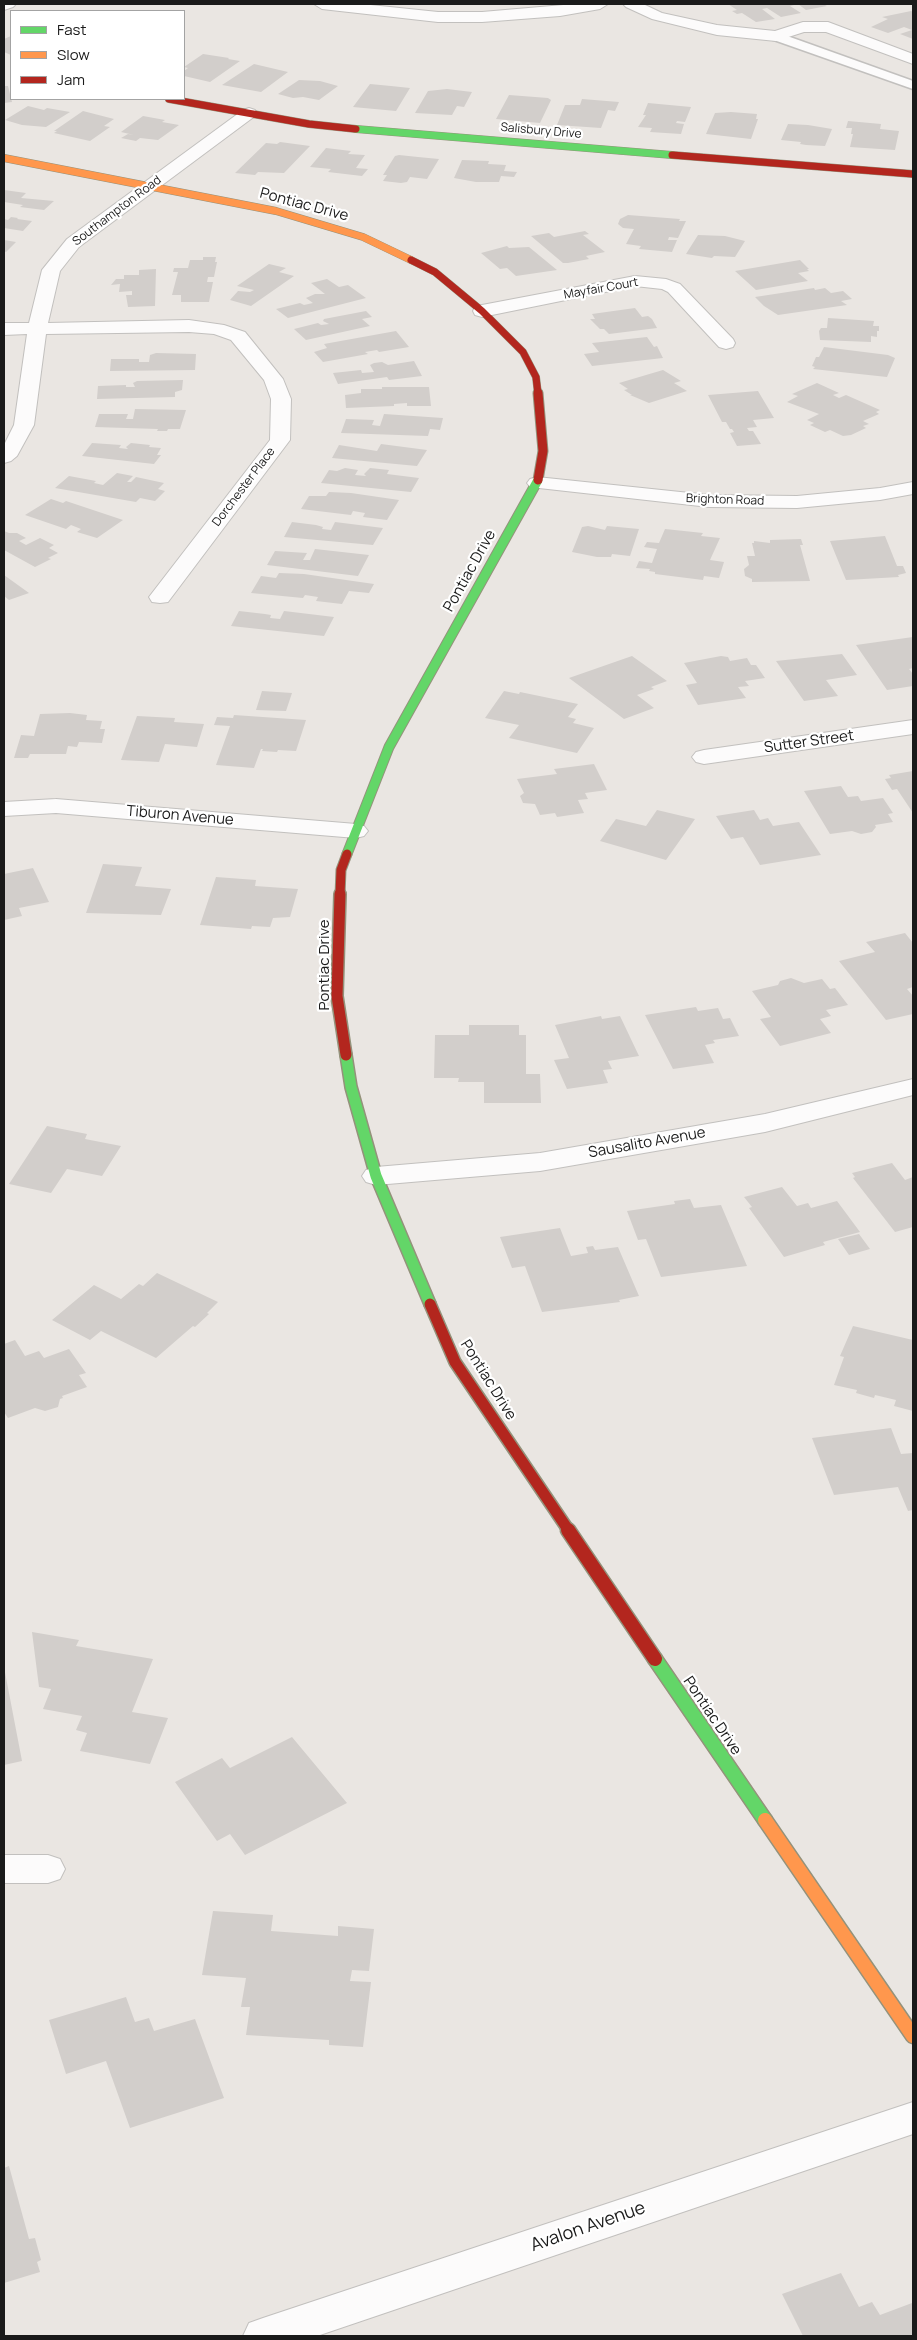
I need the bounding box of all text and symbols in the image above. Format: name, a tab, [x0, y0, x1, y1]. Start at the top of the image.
legend	[10, 10, 185, 100]
text: Fast	[57, 19, 86, 40]
text: Slow	[57, 44, 90, 65]
text: Jam	[57, 69, 85, 90]
street label: Salisbury Drive	[500, 120, 582, 142]
street label: Southampton Road	[70, 173, 164, 249]
street label: Pontiac Drive	[258, 185, 350, 225]
street label: Mayfair Court	[563, 275, 639, 303]
street label: Dorchester Place	[210, 445, 278, 529]
street label: Brighton Road	[686, 491, 764, 509]
street label: Pontiac Drive	[440, 527, 500, 615]
street label: Sutter Street	[763, 727, 855, 757]
street label: Tiburon Avenue	[126, 802, 234, 830]
street label: Pontiac Drive	[316, 919, 334, 1011]
street label: Sausalito Avenue	[587, 1124, 707, 1162]
street label: Pontiac Drive	[456, 1337, 520, 1423]
street label: Pontiac Drive	[679, 1673, 745, 1759]
street label: Avalon Avenue	[528, 2197, 648, 2257]

